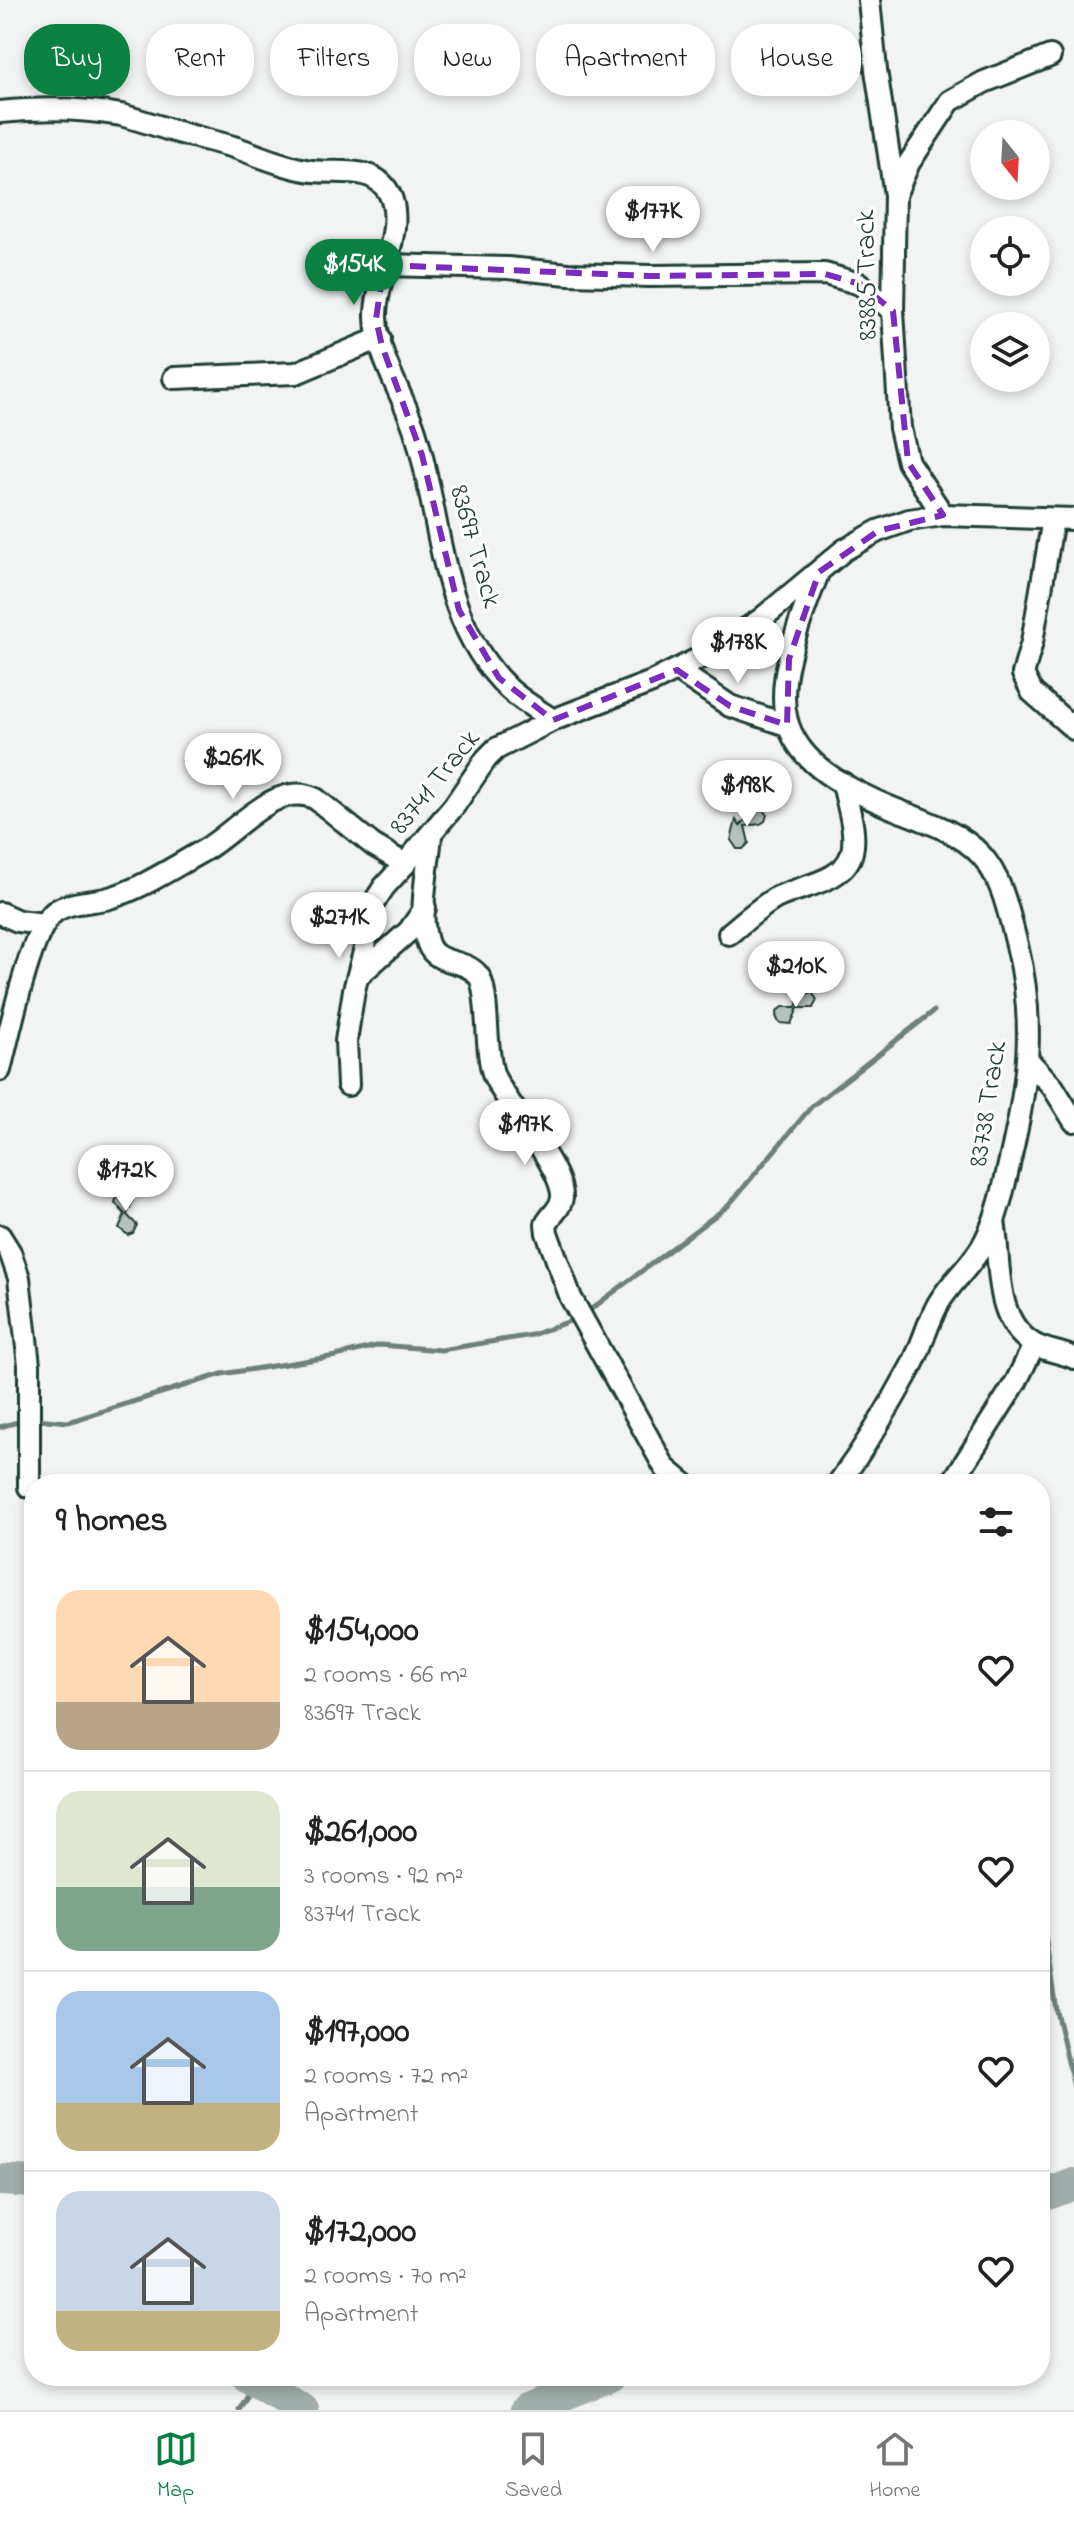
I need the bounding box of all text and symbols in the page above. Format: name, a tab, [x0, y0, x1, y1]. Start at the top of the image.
chip: Buy	[24, 24, 130, 96]
chip: Rent	[146, 24, 254, 96]
chip: Filters	[270, 24, 398, 96]
chip: New	[414, 24, 520, 96]
chip: Apartment	[536, 24, 715, 96]
chip: House	[731, 24, 861, 96]
north arrow	[970, 120, 1050, 200]
map controls	[970, 120, 1050, 392]
pin: $177K	[597, 186, 709, 254]
text: $177K	[624, 193, 682, 231]
street label: 83885 Track	[846, 209, 890, 341]
button: locate	[970, 216, 1050, 296]
pin: $154K	[298, 239, 410, 307]
text: $154K	[323, 246, 385, 284]
button: layers	[970, 312, 1050, 392]
street label: 83697 Track	[437, 481, 511, 614]
pin: $178K	[682, 617, 794, 685]
text: $178K	[709, 624, 767, 662]
street label: 83741 Track	[381, 721, 492, 845]
pin: $261K	[177, 733, 289, 801]
text: $261K	[203, 740, 263, 778]
pin: $198K	[691, 760, 803, 828]
text: $198K	[720, 767, 774, 805]
pin: $271K	[283, 892, 395, 960]
text: $271K	[309, 899, 369, 937]
pin: $210K	[740, 941, 852, 1009]
text: $210K	[766, 948, 826, 986]
street label: 83738 Track	[959, 1037, 1019, 1170]
pin: $197K	[469, 1099, 581, 1167]
text: $197K	[497, 1106, 553, 1144]
pin: $172K	[70, 1145, 182, 1213]
text: $172K	[96, 1152, 156, 1190]
text: 9 homes	[56, 1497, 168, 1547]
icon: filters	[974, 1500, 1018, 1544]
text: $154,000	[304, 1607, 419, 1657]
icon: home	[120, 1622, 216, 1718]
icon: heart	[974, 1648, 1018, 1692]
text: 2 rooms · 66 m²	[304, 1657, 468, 1695]
text: 83697 Track	[304, 1695, 421, 1733]
text: $261,000	[304, 1808, 417, 1858]
icon: home	[120, 1823, 216, 1919]
icon: heart	[974, 1849, 1018, 1893]
text: 3 rooms · 92 m²	[304, 1858, 463, 1896]
text: 83741 Track	[304, 1896, 421, 1934]
text: $197,000	[304, 2008, 410, 2058]
icon: home	[120, 2023, 216, 2119]
icon: heart	[974, 2049, 1018, 2093]
text: 2 rooms · 72 m²	[304, 2058, 469, 2096]
text: Apartment	[304, 2096, 418, 2134]
text: $172,000	[304, 2208, 416, 2258]
icon: home	[120, 2223, 216, 2319]
icon: heart	[974, 2249, 1018, 2293]
text: 2 rooms · 70 m²	[304, 2258, 467, 2296]
text: Apartment	[304, 2296, 418, 2334]
tab: Map	[154, 2427, 198, 2507]
tab: Saved	[505, 2427, 562, 2507]
tab: Home	[869, 2427, 920, 2507]

